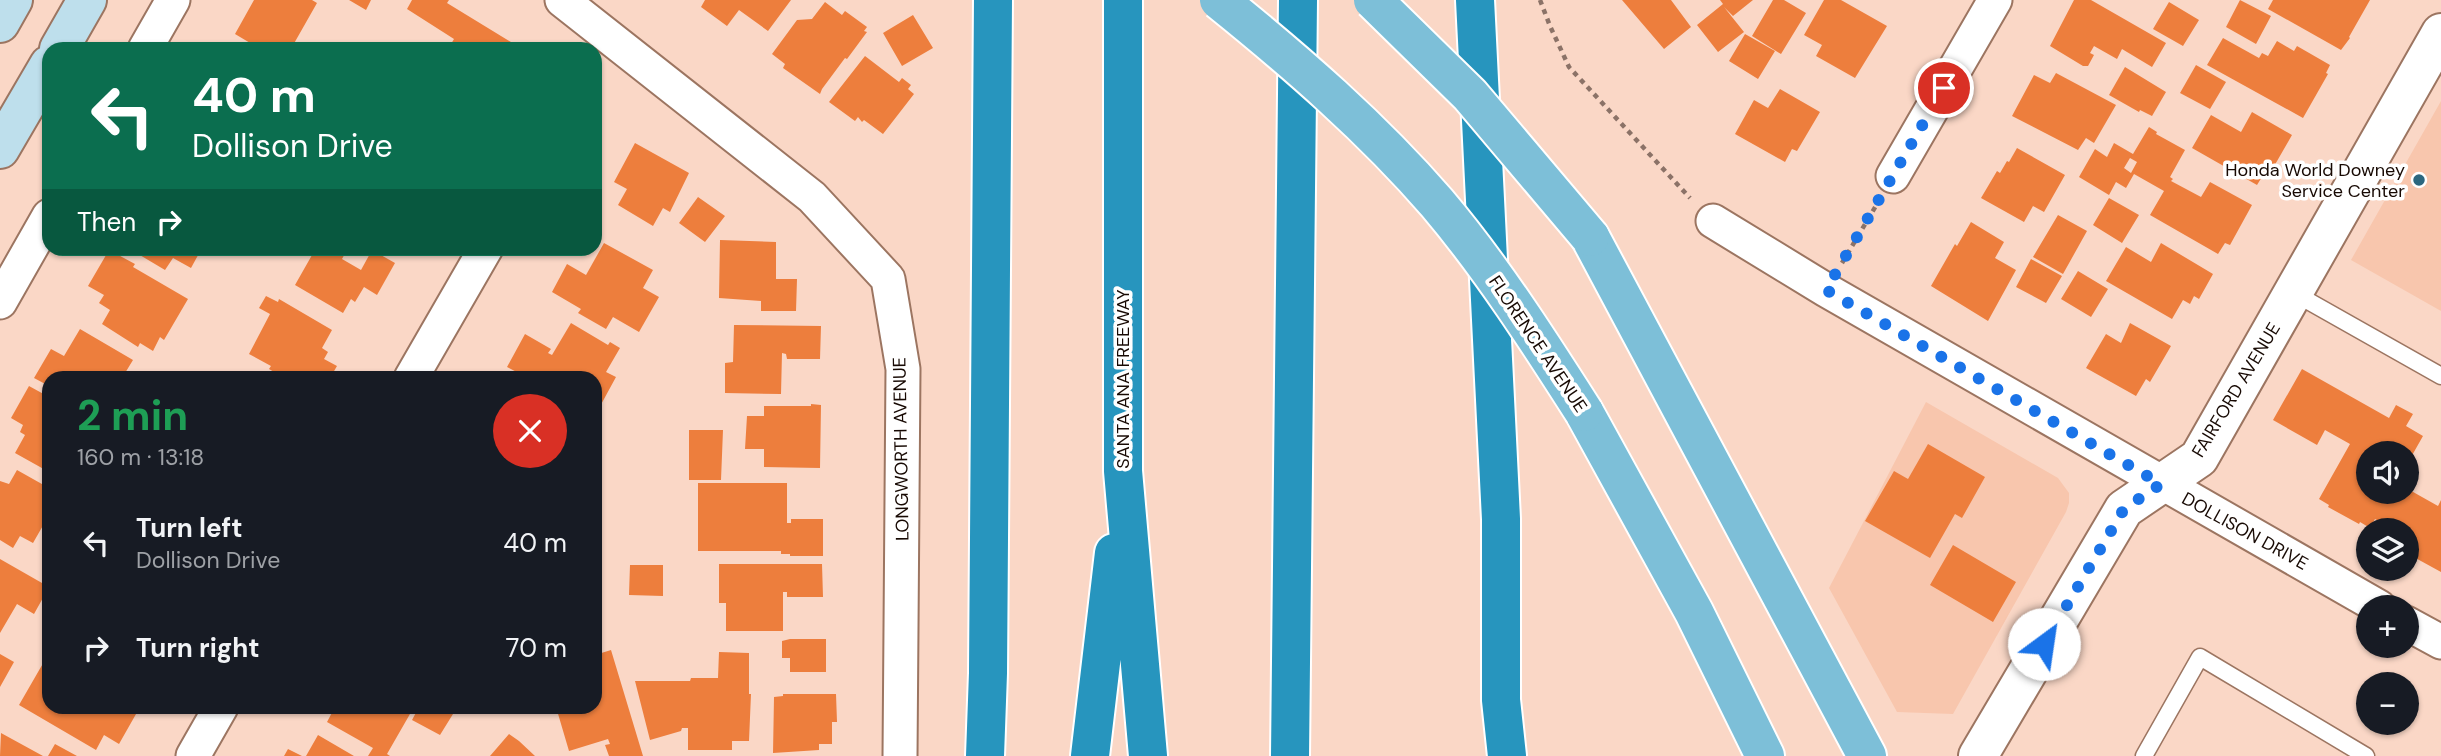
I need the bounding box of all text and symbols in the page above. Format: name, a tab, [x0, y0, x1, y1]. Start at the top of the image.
pin	[1914, 58, 1974, 118]
text: 40 m	[192, 63, 316, 127]
icon: arrive	[1925, 69, 1963, 107]
icon: left	[77, 70, 168, 161]
text: Dollison Drive	[192, 125, 393, 167]
place label: Honda World Downey Service Center	[2225, 158, 2405, 203]
marker: Honda World Downey Service Center	[2411, 172, 2427, 188]
icon: right	[150, 203, 188, 241]
text: Then	[77, 205, 136, 239]
street label: FLORENCE AVENUE	[1483, 271, 1593, 417]
street label: SANTA ANA FREEWAY	[1111, 289, 1135, 469]
street label: FAIRFORD AVENUE	[2186, 318, 2286, 462]
street label: LONGWORTH AVENUE	[887, 357, 915, 541]
text: 2 min	[77, 388, 188, 443]
button: close	[493, 394, 567, 468]
map controls	[2356, 441, 2419, 735]
button: sound	[2356, 441, 2419, 504]
text: 160 m · 13:18	[77, 442, 204, 472]
street label: DOLLISON DRIVE	[2178, 486, 2312, 576]
text: Turn left	[136, 511, 243, 545]
button: layers	[2356, 518, 2419, 581]
icon: left	[77, 524, 115, 562]
text: 40 m	[503, 526, 567, 560]
text: Dollison Drive	[136, 545, 280, 575]
button: +	[2356, 595, 2419, 658]
position arrow	[2007, 607, 2081, 681]
icon: right	[77, 629, 115, 667]
text: Turn right	[136, 631, 260, 665]
text: 70 m	[506, 631, 567, 665]
button: −	[2356, 672, 2419, 735]

